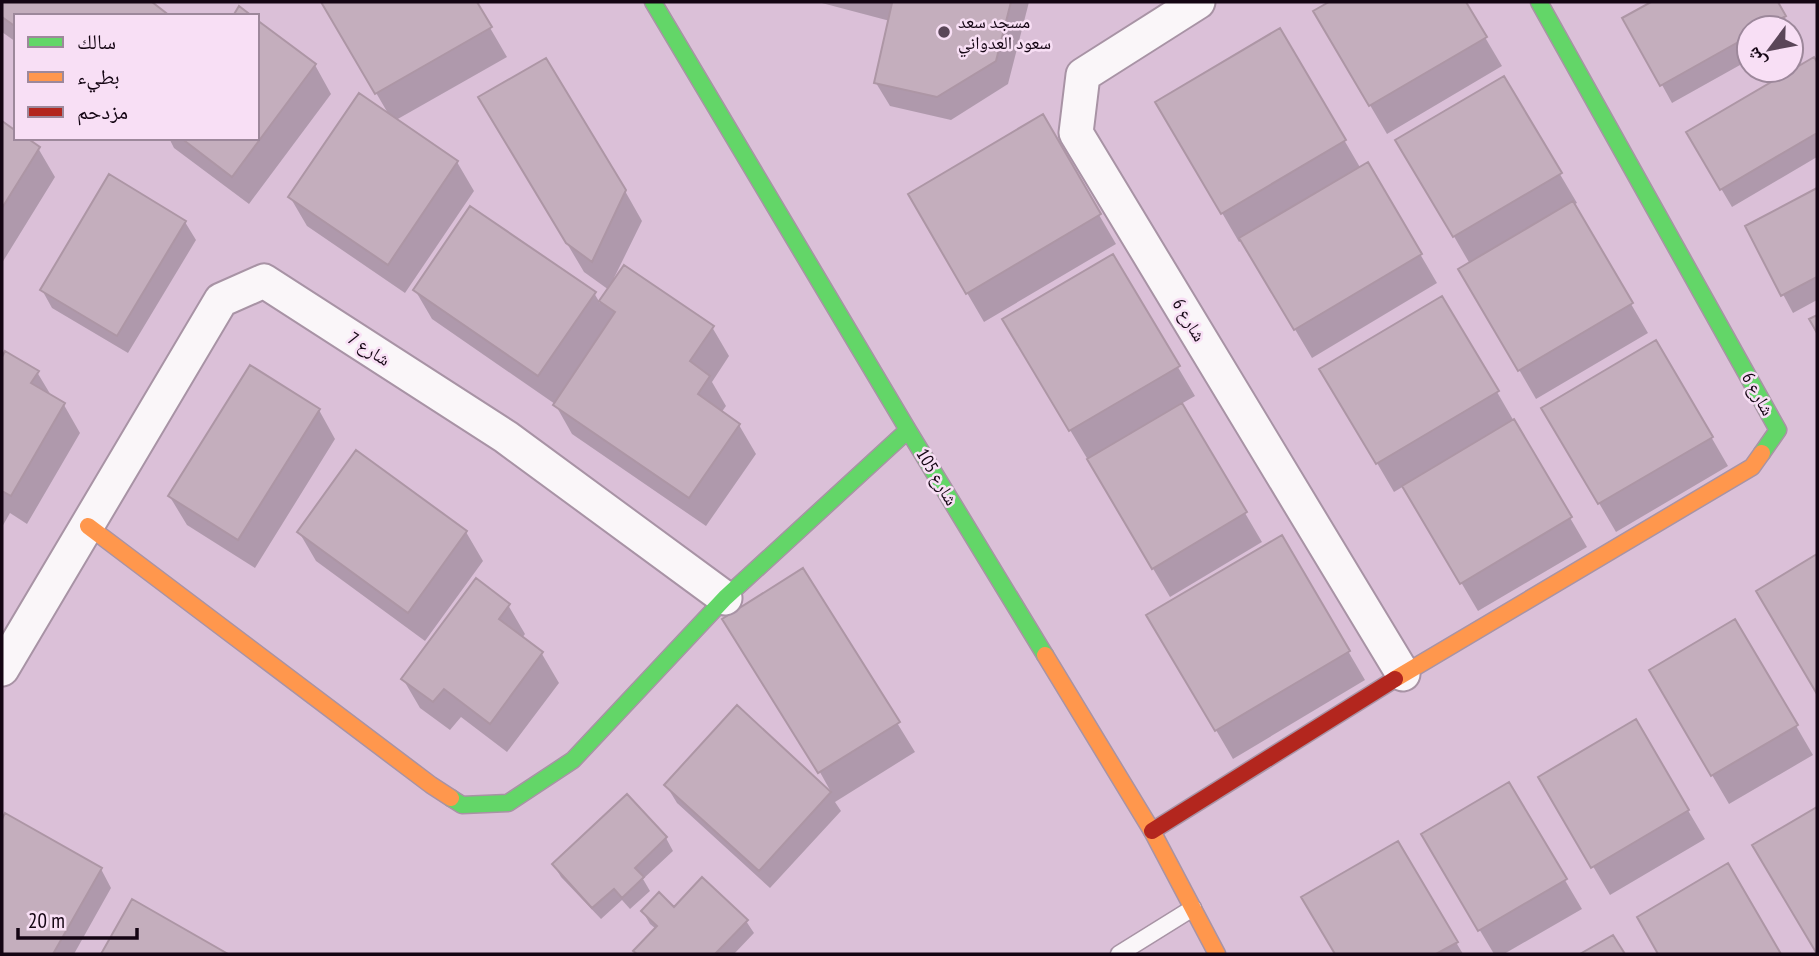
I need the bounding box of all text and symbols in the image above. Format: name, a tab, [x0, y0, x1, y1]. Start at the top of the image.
place label: مسجد سعد سعود العدواني	[958, 10, 1051, 58]
legend	[14, 14, 259, 140]
north arrow	[1735, 14, 1805, 84]
marker: مسجد سعد سعود العدواني	[936, 24, 952, 40]
text: سالك	[77, 28, 116, 55]
text: ش	[1740, 43, 1771, 73]
text: بطيء	[77, 63, 120, 93]
text: مزدحم	[77, 98, 128, 126]
street label: شارع 6	[1168, 294, 1211, 345]
street label: شارع 7	[344, 326, 395, 371]
street label: شارع 6	[1737, 368, 1780, 420]
street label: شارع 105	[912, 444, 963, 509]
scale bar	[18, 897, 136, 941]
text: 20 m	[28, 907, 65, 934]

